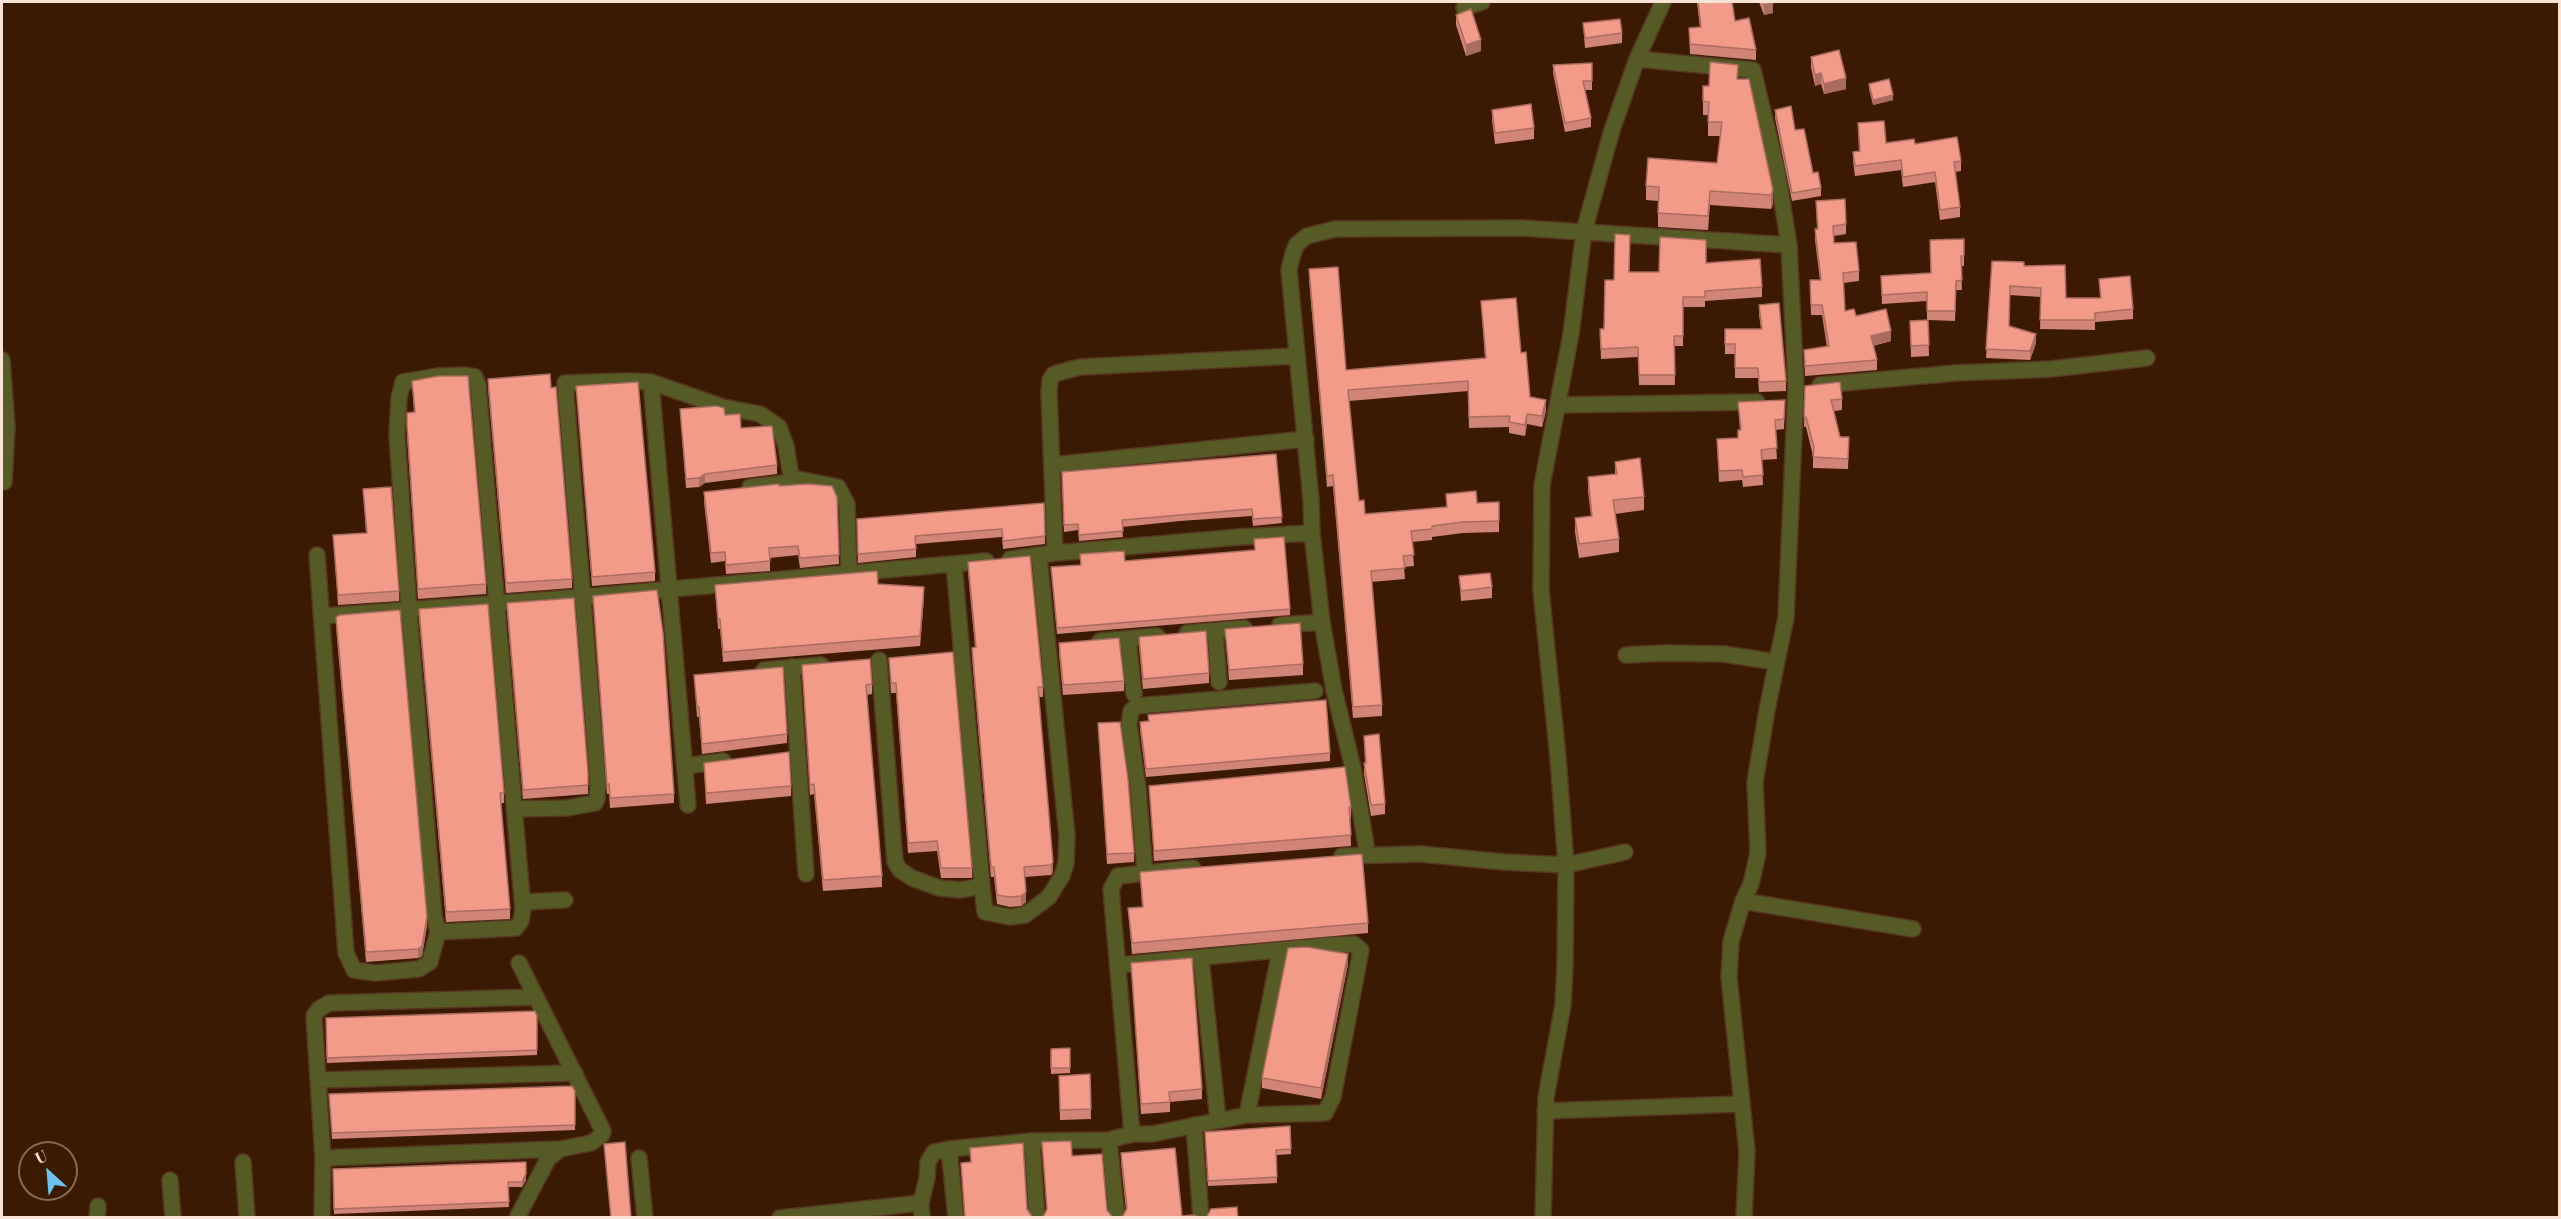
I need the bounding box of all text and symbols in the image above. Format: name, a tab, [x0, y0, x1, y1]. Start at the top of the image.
north arrow	[18, 1141, 78, 1201]
text: U	[31, 1144, 50, 1168]

